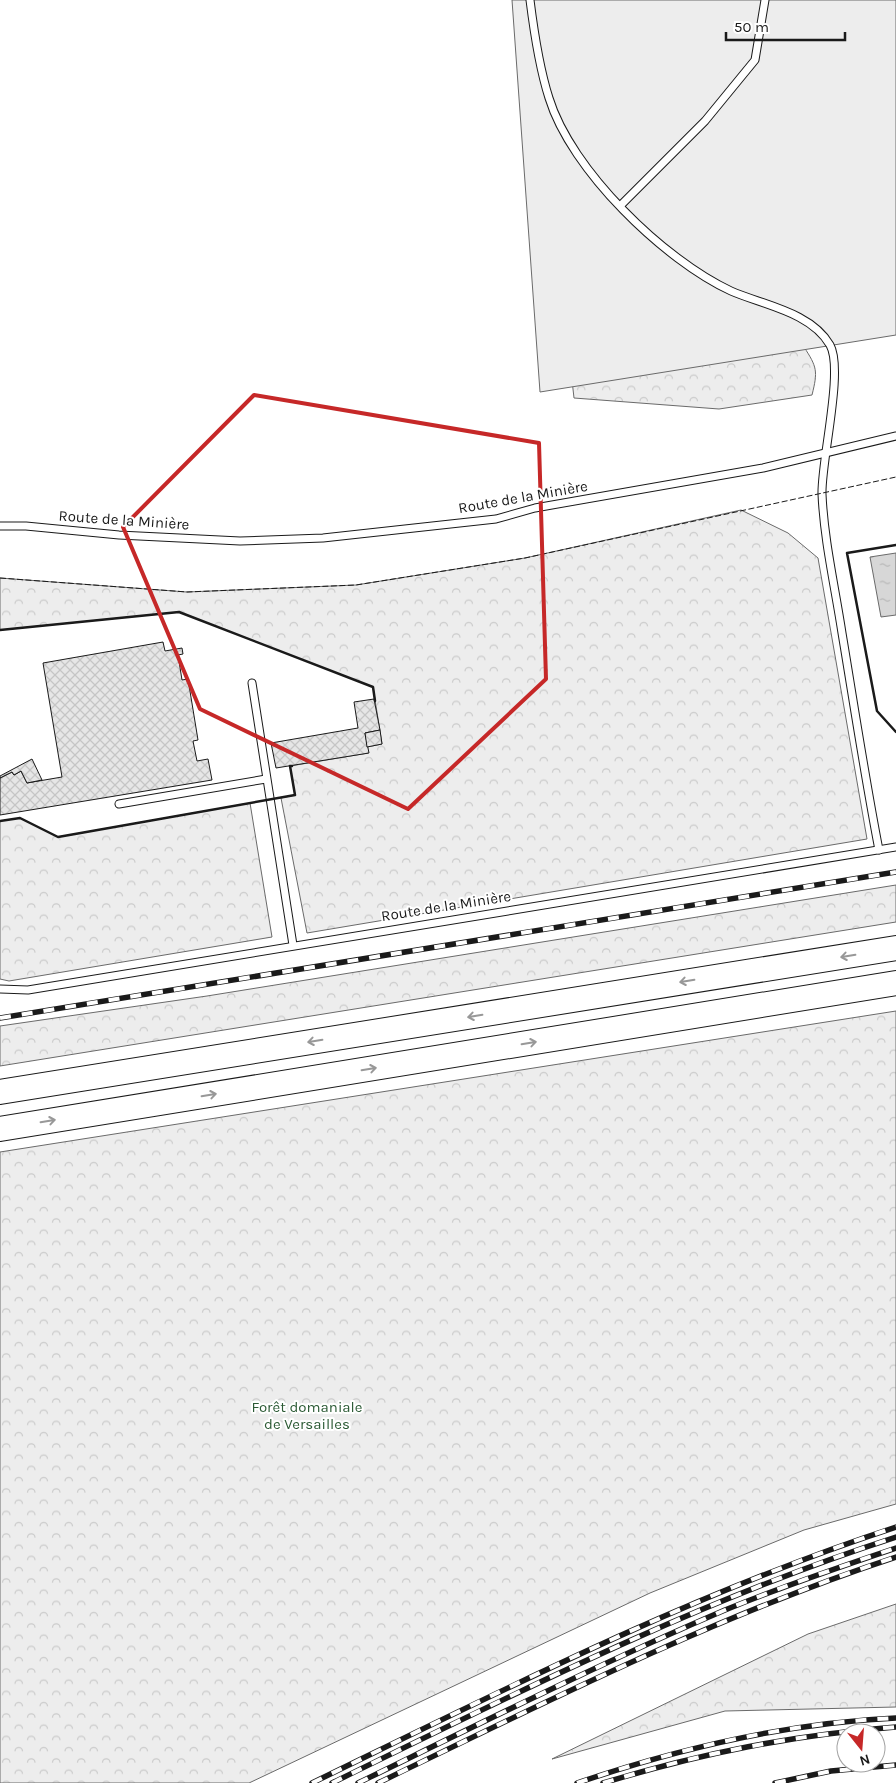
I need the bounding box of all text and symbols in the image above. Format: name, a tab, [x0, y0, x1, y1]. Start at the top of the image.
scale bar	[726, 10, 845, 42]
text: 50 m	[734, 18, 769, 36]
street label: Route de la Minière	[457, 477, 589, 517]
street label: Route de la Minière	[58, 506, 190, 534]
street label: Route de la Minière	[380, 887, 512, 925]
one-way arrow	[840, 951, 856, 961]
one-way arrow	[680, 977, 696, 987]
one-way arrow	[468, 1011, 484, 1021]
one-way arrow	[307, 1037, 323, 1047]
one-way arrow	[521, 1037, 537, 1047]
one-way arrow	[361, 1063, 377, 1073]
one-way arrow	[200, 1089, 216, 1099]
one-way arrow	[40, 1116, 56, 1126]
park label: Forêt domaniale de Versailles	[251, 1398, 363, 1433]
north arrow	[836, 1723, 886, 1773]
text: N	[857, 1750, 872, 1770]

